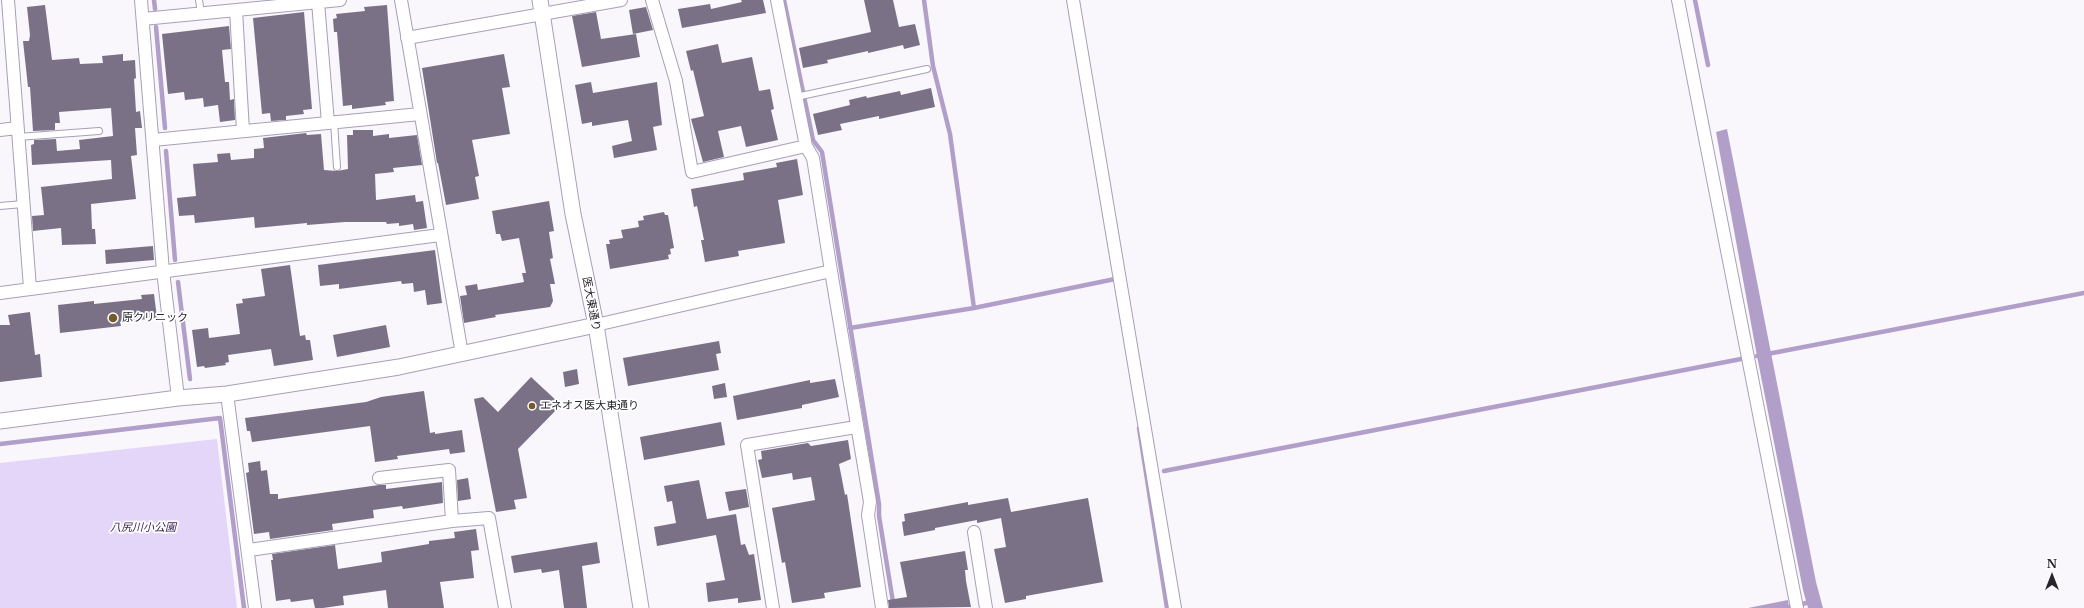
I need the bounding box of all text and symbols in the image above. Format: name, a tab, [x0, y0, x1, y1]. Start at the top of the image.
street label: 医大東通り	[579, 276, 603, 332]
place label: 原クリニック	[122, 311, 188, 325]
marker: 原クリニック	[107, 312, 119, 324]
place label: エネオス医大東通り	[540, 399, 639, 413]
marker: エネオス医大東通り	[527, 401, 537, 411]
park label: 八尻川小公園	[110, 521, 176, 535]
north arrow	[2032, 556, 2072, 596]
text: N	[2047, 557, 2057, 571]

